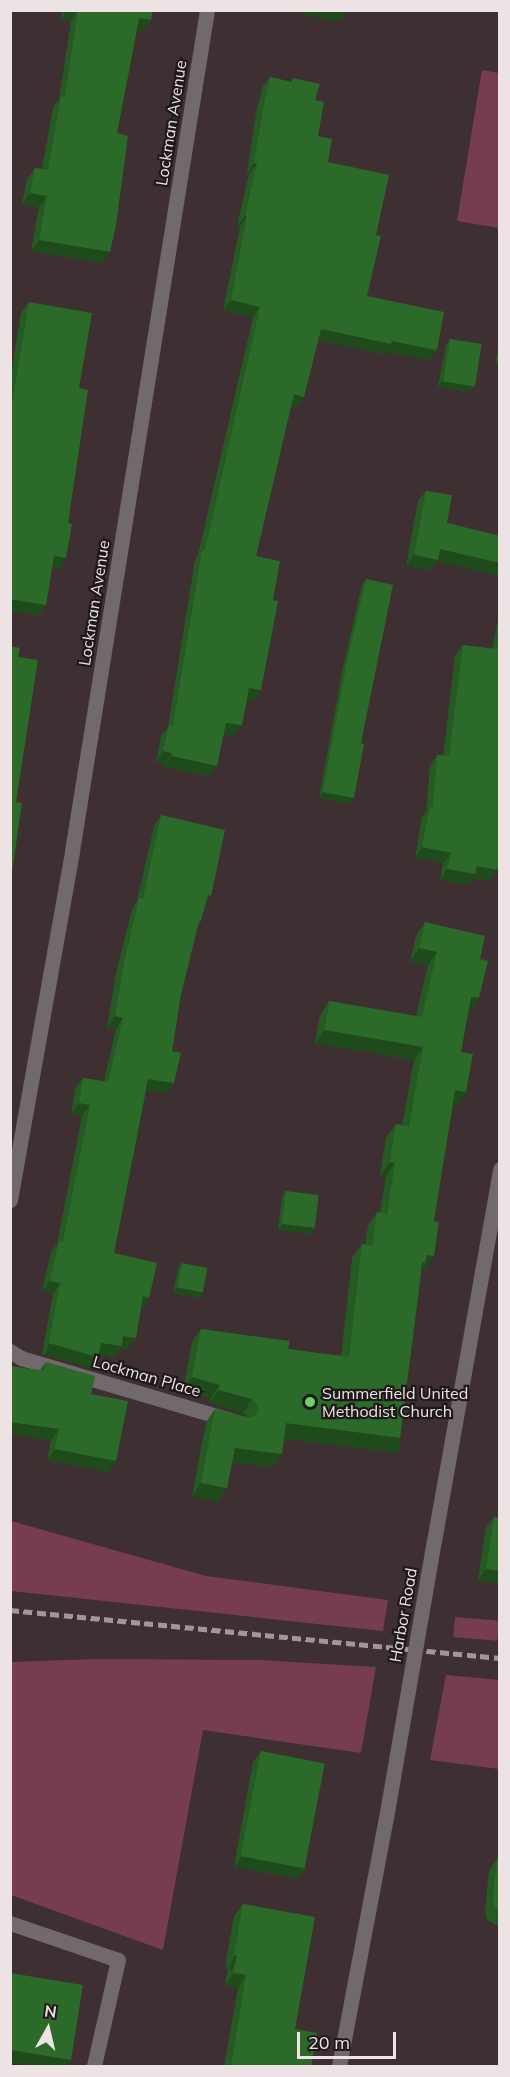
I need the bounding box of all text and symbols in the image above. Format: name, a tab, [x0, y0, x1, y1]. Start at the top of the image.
street label: Lockman Avenue	[152, 59, 190, 187]
street label: Lockman Avenue	[75, 539, 113, 667]
street label: Lockman Place	[91, 1351, 203, 1401]
place label: Summerfield United Methodist Church	[322, 1383, 468, 1421]
marker: Summerfield United Methodist Church	[303, 1395, 317, 1409]
street label: Harbor Road	[385, 1566, 421, 1664]
north arrow	[18, 1999, 78, 2059]
text: N	[43, 2000, 58, 2022]
scale bar	[300, 2020, 399, 2058]
text: 20 m	[308, 2031, 350, 2054]

